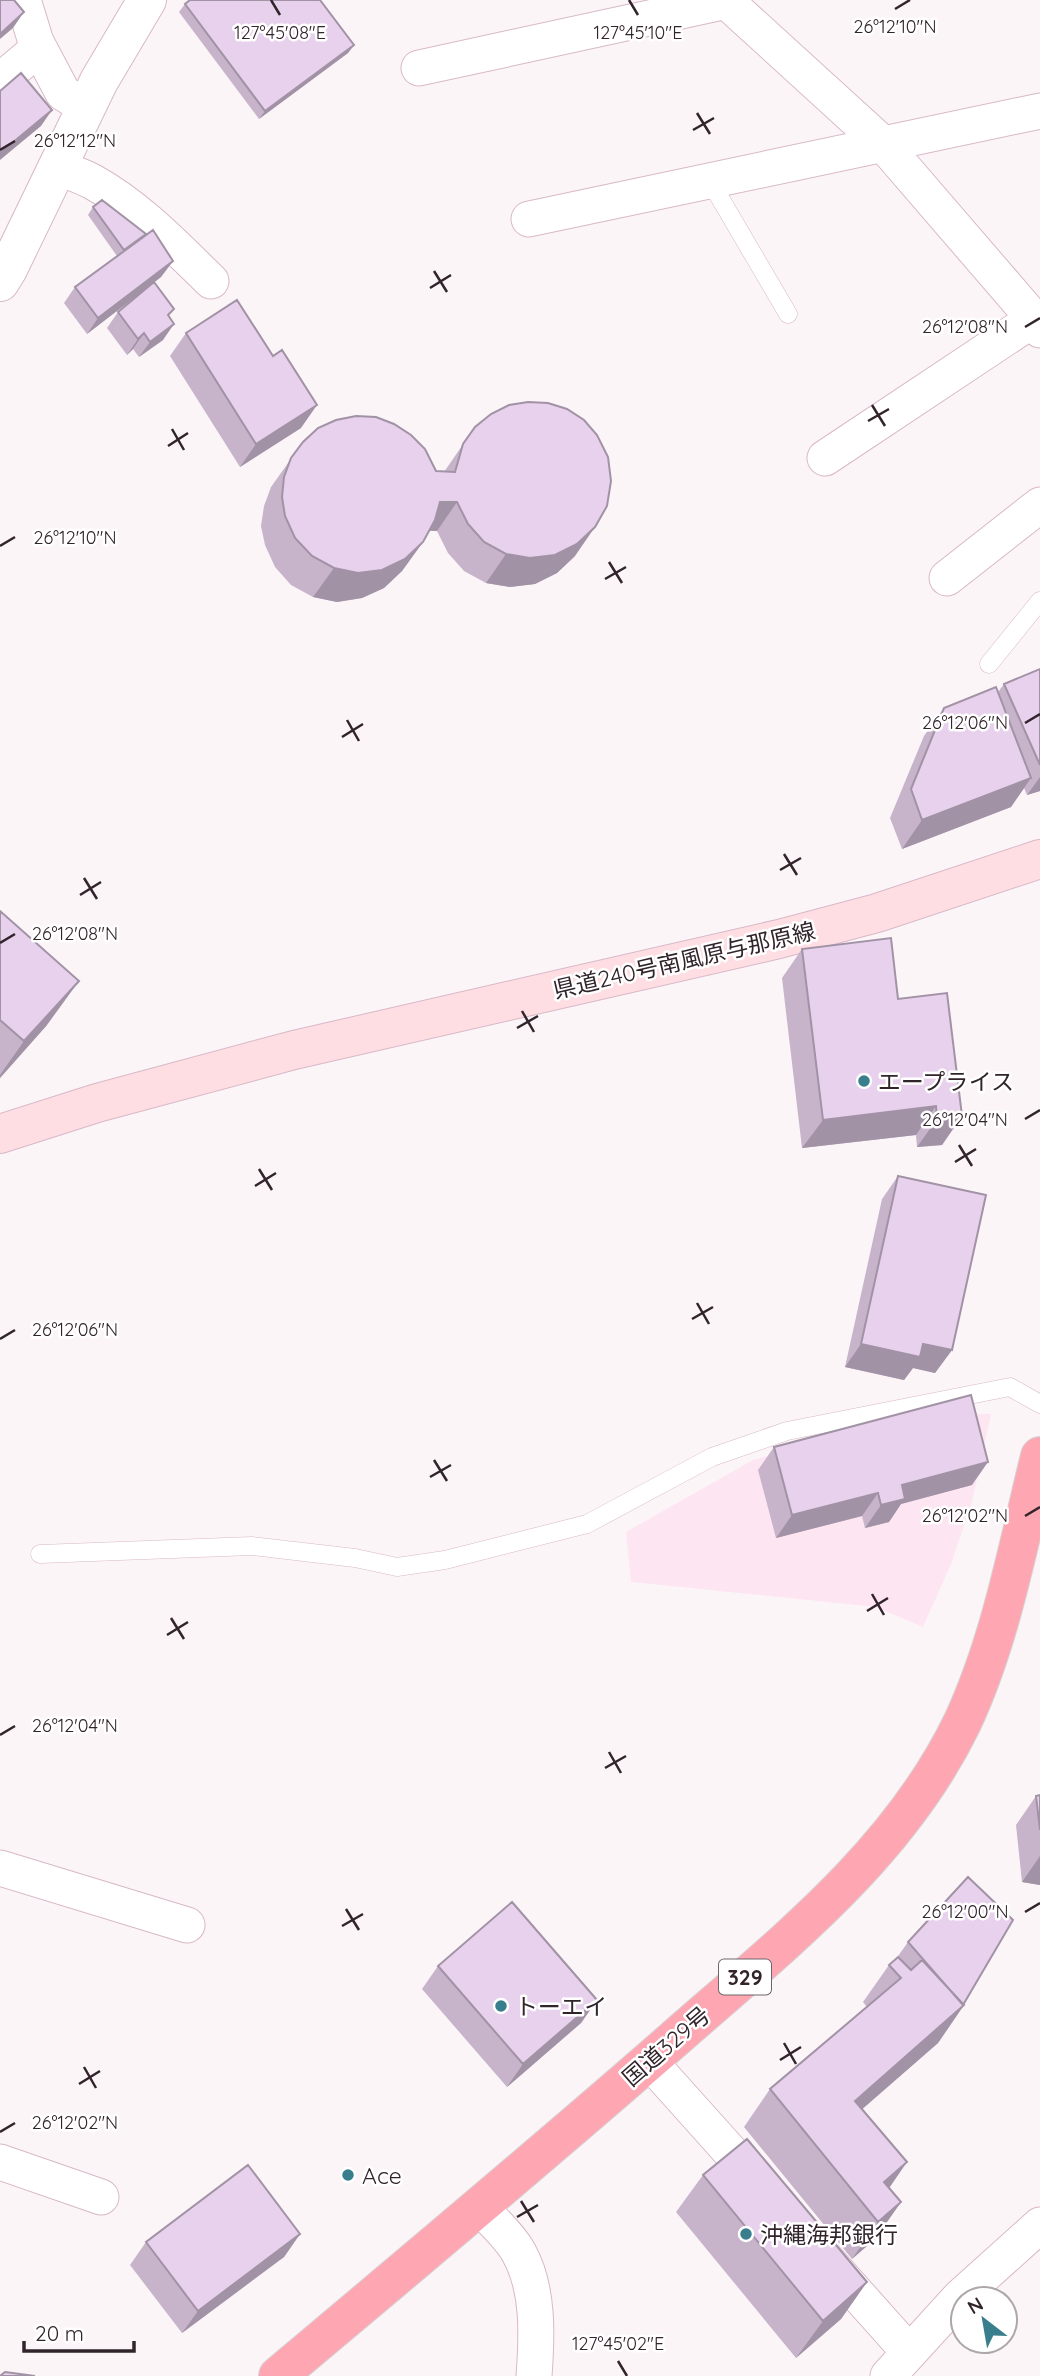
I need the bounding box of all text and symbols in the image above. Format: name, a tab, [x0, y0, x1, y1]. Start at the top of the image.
text: 26°12'10"N	[853, 15, 937, 38]
text: 127°45'08"E	[234, 21, 326, 44]
text: 127°45'10"E	[594, 21, 682, 44]
text: 26°12'12"N	[34, 129, 116, 152]
text: 26°12'08"N	[922, 315, 1008, 338]
text: 26°12'10"N	[33, 526, 117, 549]
text: 26°12'06"N	[922, 711, 1008, 734]
street label: 県道240号南風原与那原線	[550, 916, 818, 1004]
text: 26°12'08"N	[32, 922, 118, 945]
place label: エープライス	[878, 1067, 1014, 1096]
marker: エープライス	[856, 1073, 872, 1089]
text: 26°12'04"N	[922, 1108, 1008, 1131]
text: 26°12'06"N	[32, 1318, 118, 1341]
text: 26°12'02"N	[922, 1504, 1008, 1527]
text: 26°12'04"N	[32, 1714, 118, 1737]
text: 26°12'00"N	[921, 1900, 1009, 1923]
road number: 329	[719, 1960, 771, 1994]
place label: トーエイ	[515, 1992, 607, 2021]
marker: トーエイ	[493, 1998, 509, 2014]
street label: 国道329号	[616, 2000, 716, 2092]
text: 26°12'02"N	[32, 2111, 118, 2134]
place label: Ace	[362, 2161, 402, 2190]
marker: Ace	[340, 2167, 356, 2183]
place label: 沖縄海邦銀行	[760, 2220, 898, 2249]
marker: 沖縄海邦銀行	[738, 2226, 754, 2242]
north arrow	[949, 2285, 1019, 2355]
text: N	[963, 2292, 987, 2319]
scale bar	[24, 2310, 135, 2354]
text: 20 m	[35, 2320, 84, 2346]
text: 127°45'02"E	[572, 2332, 664, 2355]

